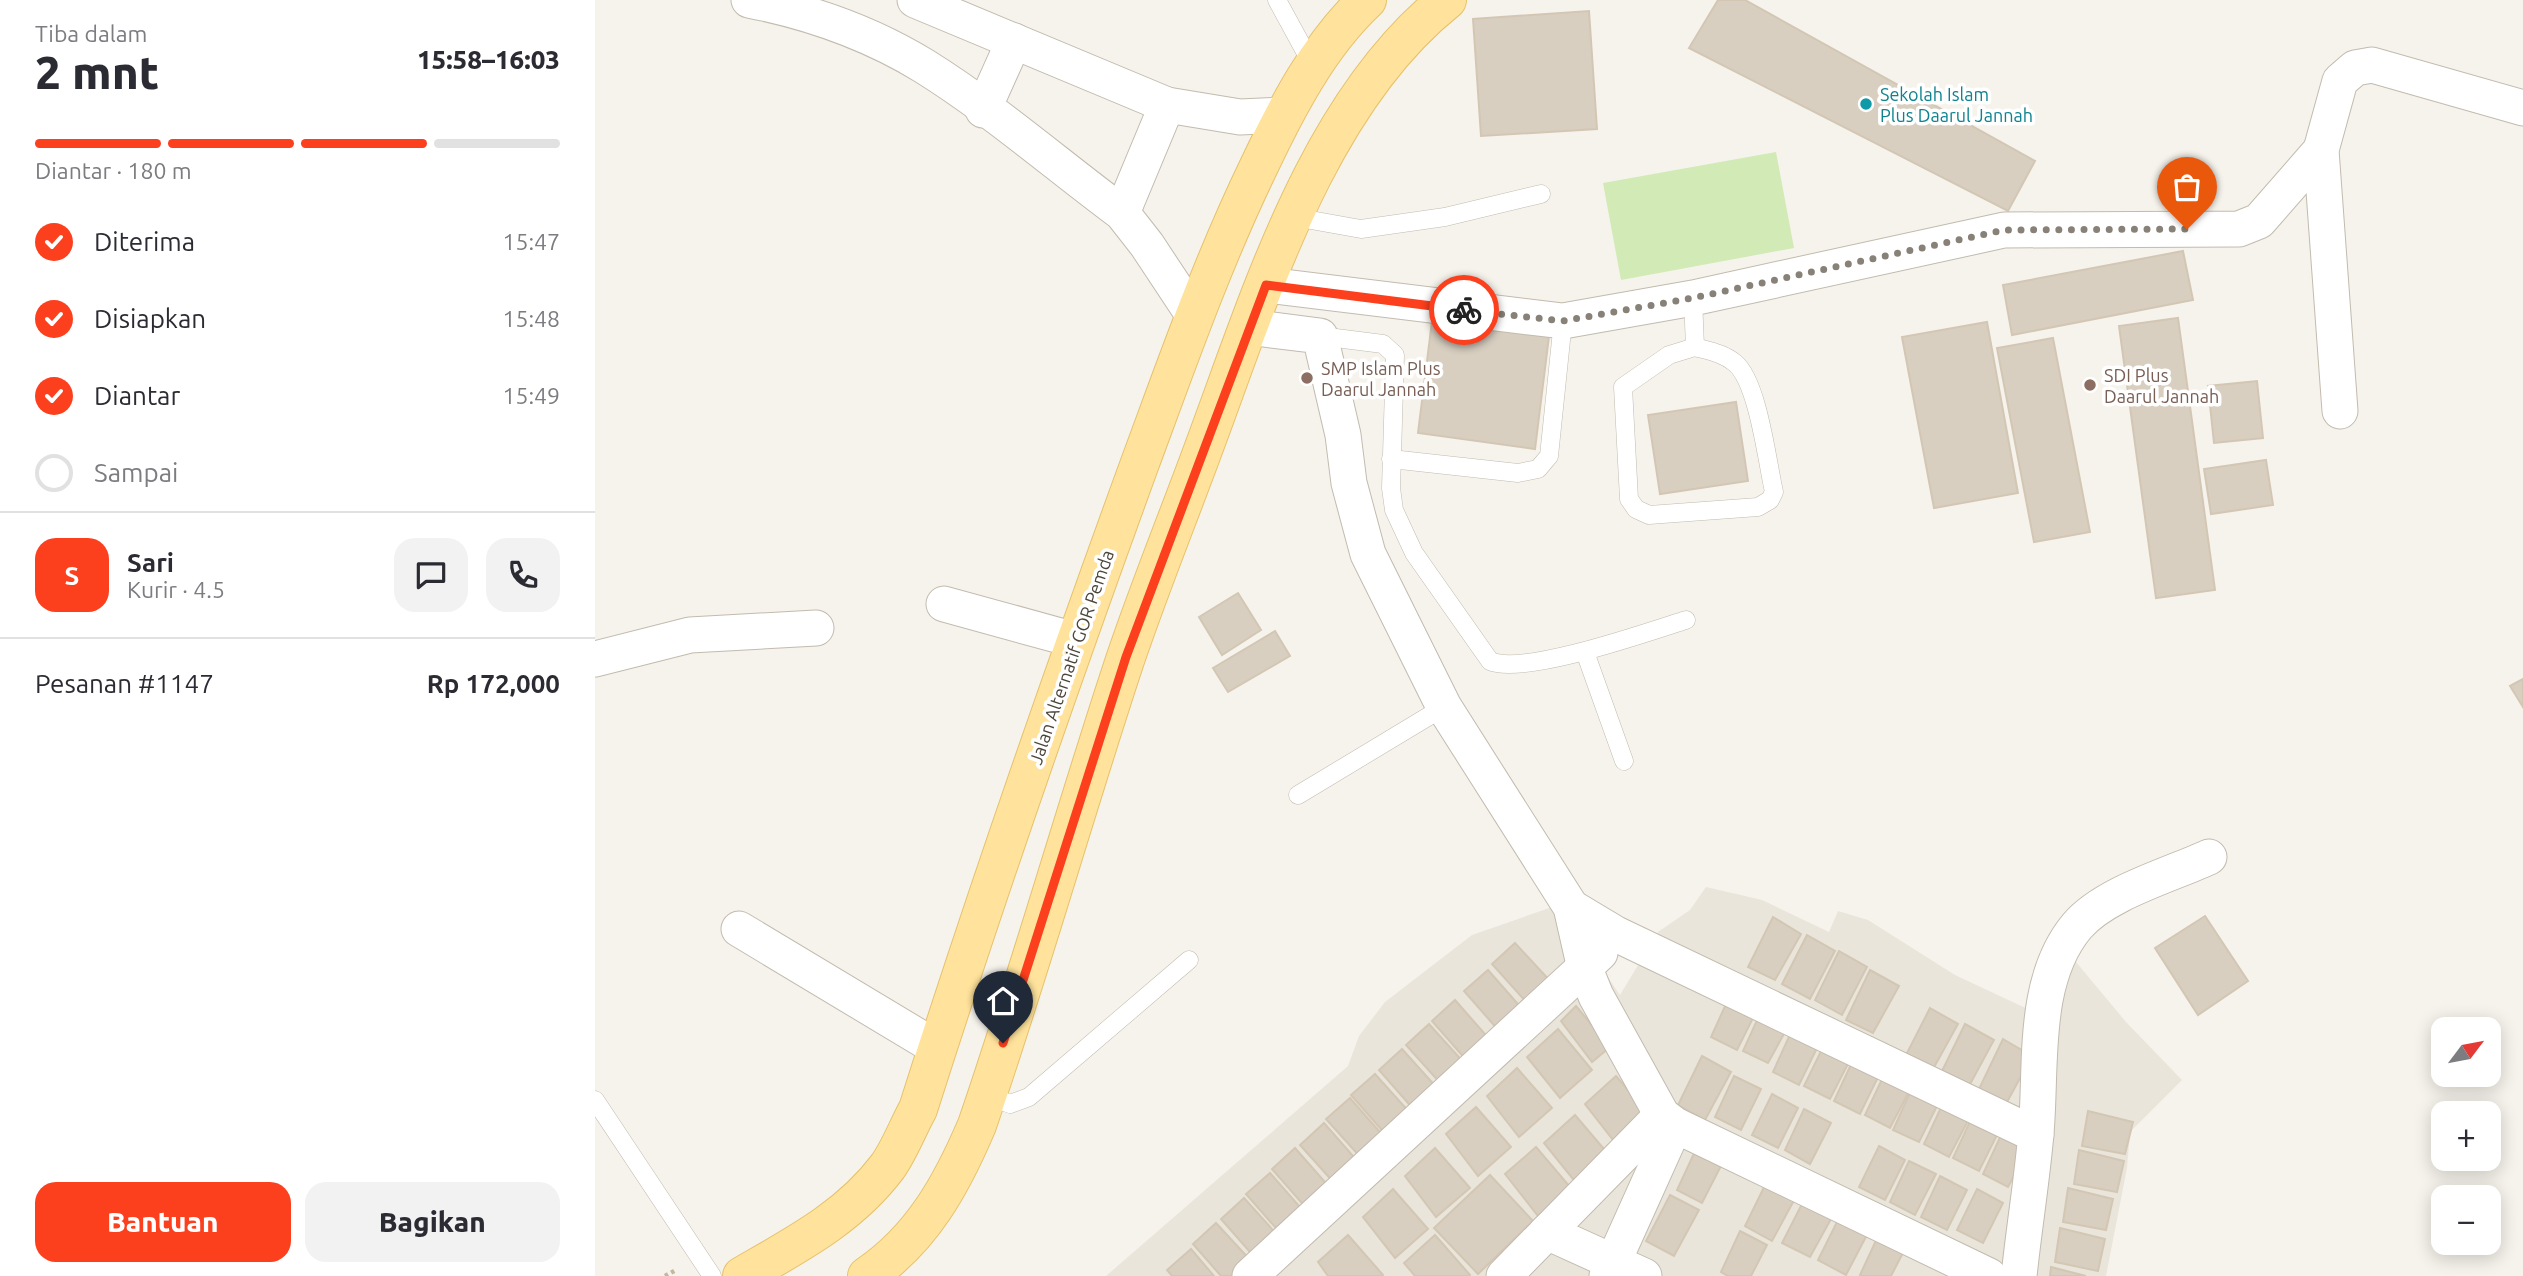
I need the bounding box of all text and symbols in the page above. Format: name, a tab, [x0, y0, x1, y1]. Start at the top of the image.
text: Tiba dalam	[35, 21, 147, 46]
text: 15:58–16:03	[417, 45, 560, 74]
text: 2 mnt	[35, 46, 159, 98]
place label: Sekolah Islam Plus Daarul Jannah	[1880, 84, 2033, 125]
marker: Sekolah Islam Plus Daarul Jannah	[1858, 96, 1874, 112]
pin	[2157, 157, 2217, 229]
text: Diantar · 180 m	[35, 158, 192, 183]
icon: bag	[2168, 168, 2206, 206]
icon: check	[35, 223, 73, 261]
text: Diterima	[94, 227, 195, 256]
text: 15:47	[502, 229, 560, 254]
courier	[1429, 275, 1499, 345]
icon: bike	[1445, 291, 1483, 329]
icon: check	[35, 300, 73, 338]
text: Disiapkan	[94, 304, 206, 333]
text: 15:48	[502, 306, 560, 331]
place label: SMP Islam Plus Daarul Jannah	[1321, 358, 1441, 399]
place label: SDI Plus Daarul Jannah	[2104, 365, 2219, 406]
marker: SMP Islam Plus Daarul Jannah	[1299, 370, 1315, 386]
icon: check	[35, 377, 73, 415]
marker: SDI Plus Daarul Jannah	[2082, 377, 2098, 393]
text: Diantar	[94, 381, 180, 410]
text: 15:49	[502, 383, 560, 408]
text: Sampai	[94, 458, 178, 487]
button: chat	[394, 538, 468, 612]
button: phone	[486, 538, 560, 612]
street label: Jalan Alternatif GOR Pemda	[1025, 547, 1117, 767]
text: Sari	[127, 548, 174, 577]
text: S	[65, 561, 79, 590]
text: Kurir · 4.5	[127, 577, 225, 602]
text: Pesanan #1147	[35, 669, 214, 698]
text: Rp 172,000	[427, 669, 560, 698]
pin	[973, 971, 1033, 1043]
icon: home	[984, 982, 1022, 1020]
north arrow	[2431, 1017, 2501, 1087]
map controls	[2431, 1017, 2501, 1255]
button: +	[2431, 1101, 2501, 1171]
button: Bantuan	[35, 1182, 291, 1262]
button: Bagikan	[305, 1182, 560, 1262]
button: −	[2431, 1185, 2501, 1255]

